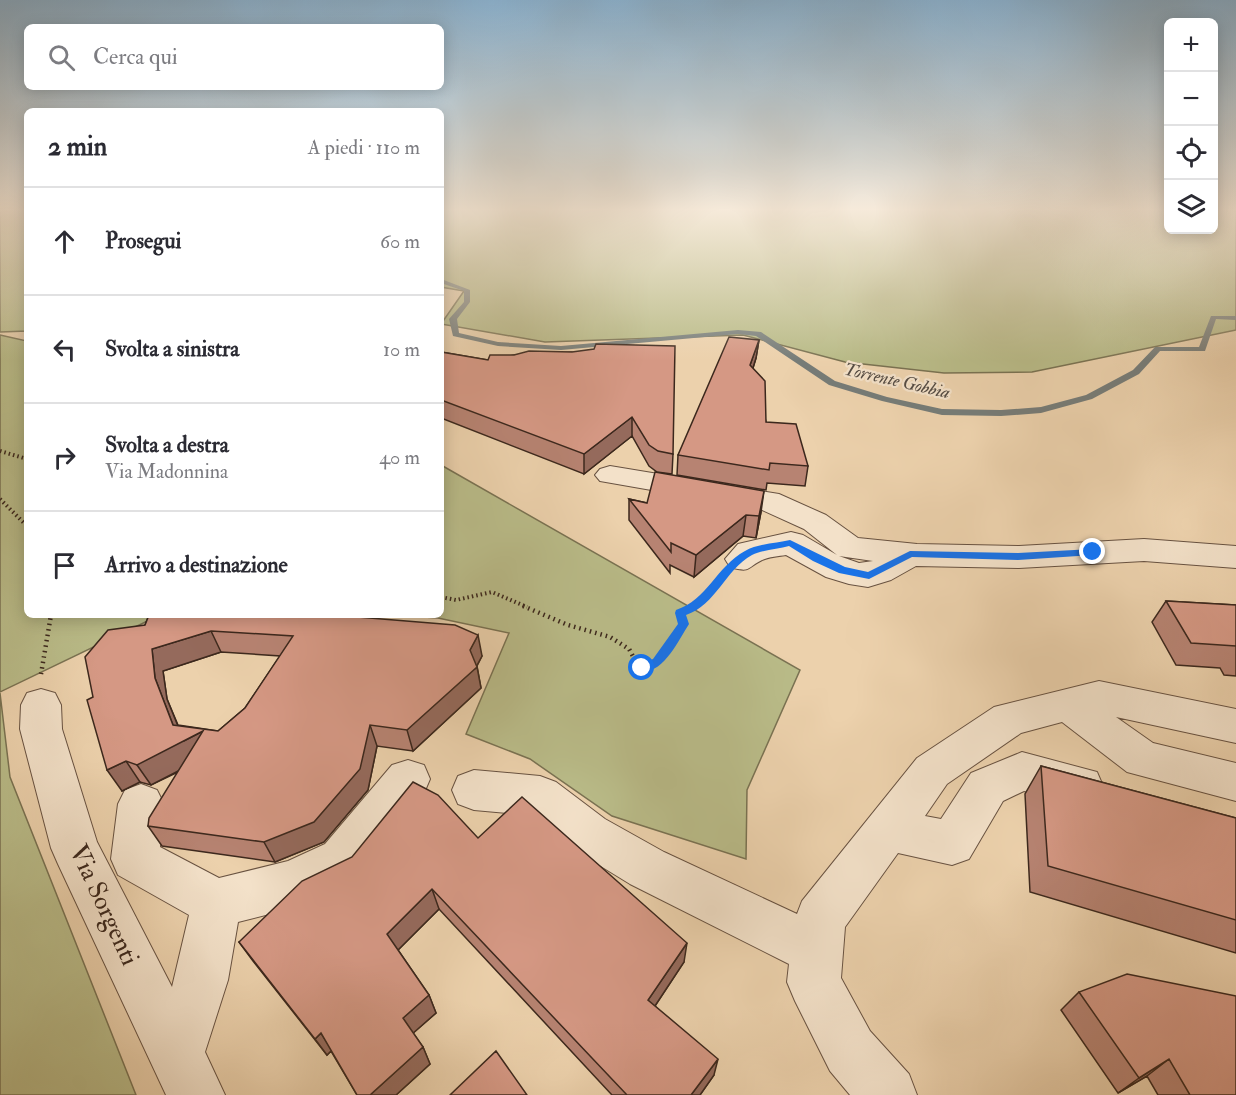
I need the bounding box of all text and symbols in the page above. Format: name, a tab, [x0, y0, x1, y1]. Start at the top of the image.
map controls	[1164, 18, 1218, 234]
button: +	[1164, 18, 1218, 72]
search box	[24, 24, 444, 90]
icon: search	[45, 41, 78, 74]
text: Cerca qui	[93, 43, 178, 71]
button: −	[1164, 72, 1218, 126]
button: locate	[1164, 126, 1218, 180]
text: 2 min	[48, 131, 107, 163]
text: A piedi · 110 m	[308, 135, 420, 160]
button: layers	[1164, 180, 1218, 234]
icon: ahead	[48, 225, 81, 258]
text: Prosegui	[105, 227, 181, 255]
text: 60 m	[380, 229, 420, 254]
icon: left	[48, 333, 81, 366]
text: Svolta a sinistra	[105, 335, 239, 363]
text: 10 m	[383, 337, 420, 362]
water label: Torrente Gobbia	[842, 358, 952, 404]
text: Svolta a destra	[105, 431, 229, 459]
icon: right	[48, 441, 81, 474]
text: 40 m	[379, 445, 420, 470]
text: Via Madonnina	[105, 459, 228, 484]
route end	[1079, 538, 1105, 564]
icon: arrive	[48, 549, 81, 582]
text: Arrivo a destinazione	[105, 551, 288, 579]
route start	[628, 654, 654, 680]
street label: Via Sorgenti	[62, 839, 146, 971]

